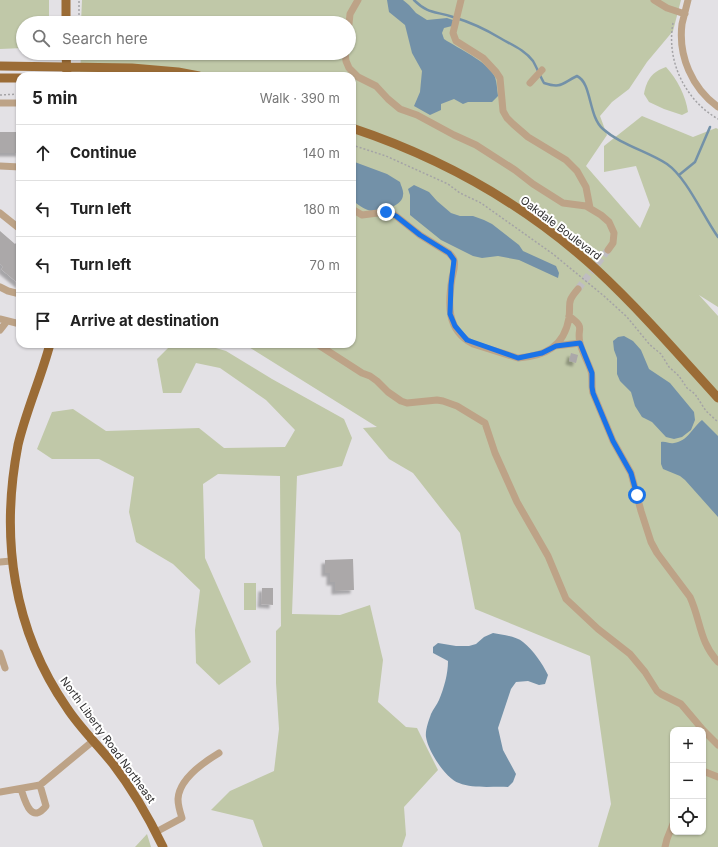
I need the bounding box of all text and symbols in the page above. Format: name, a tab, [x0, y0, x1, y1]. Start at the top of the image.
search box	[16, 16, 356, 60]
icon: search	[30, 27, 52, 49]
text: Search here	[62, 29, 148, 48]
text: 5 min	[32, 88, 78, 108]
text: Walk · 390 m	[260, 90, 340, 106]
icon: ahead	[32, 142, 54, 164]
text: Continue	[70, 143, 137, 162]
text: 140 m	[303, 145, 340, 161]
street label: Oakdale Boulevard	[518, 193, 604, 263]
icon: left	[32, 198, 54, 220]
text: Turn left	[70, 199, 131, 218]
text: 180 m	[303, 201, 340, 217]
route end	[377, 203, 395, 221]
icon: left	[32, 254, 54, 276]
text: Turn left	[70, 255, 131, 274]
text: 70 m	[310, 257, 340, 273]
icon: arrive	[32, 310, 54, 332]
text: Arrive at destination	[70, 311, 219, 330]
route start	[628, 486, 646, 504]
street label: North Liberty Road Northeast	[57, 674, 159, 806]
map controls	[670, 727, 706, 835]
button: +	[670, 727, 706, 763]
button: −	[670, 763, 706, 799]
button: locate	[670, 799, 706, 835]

